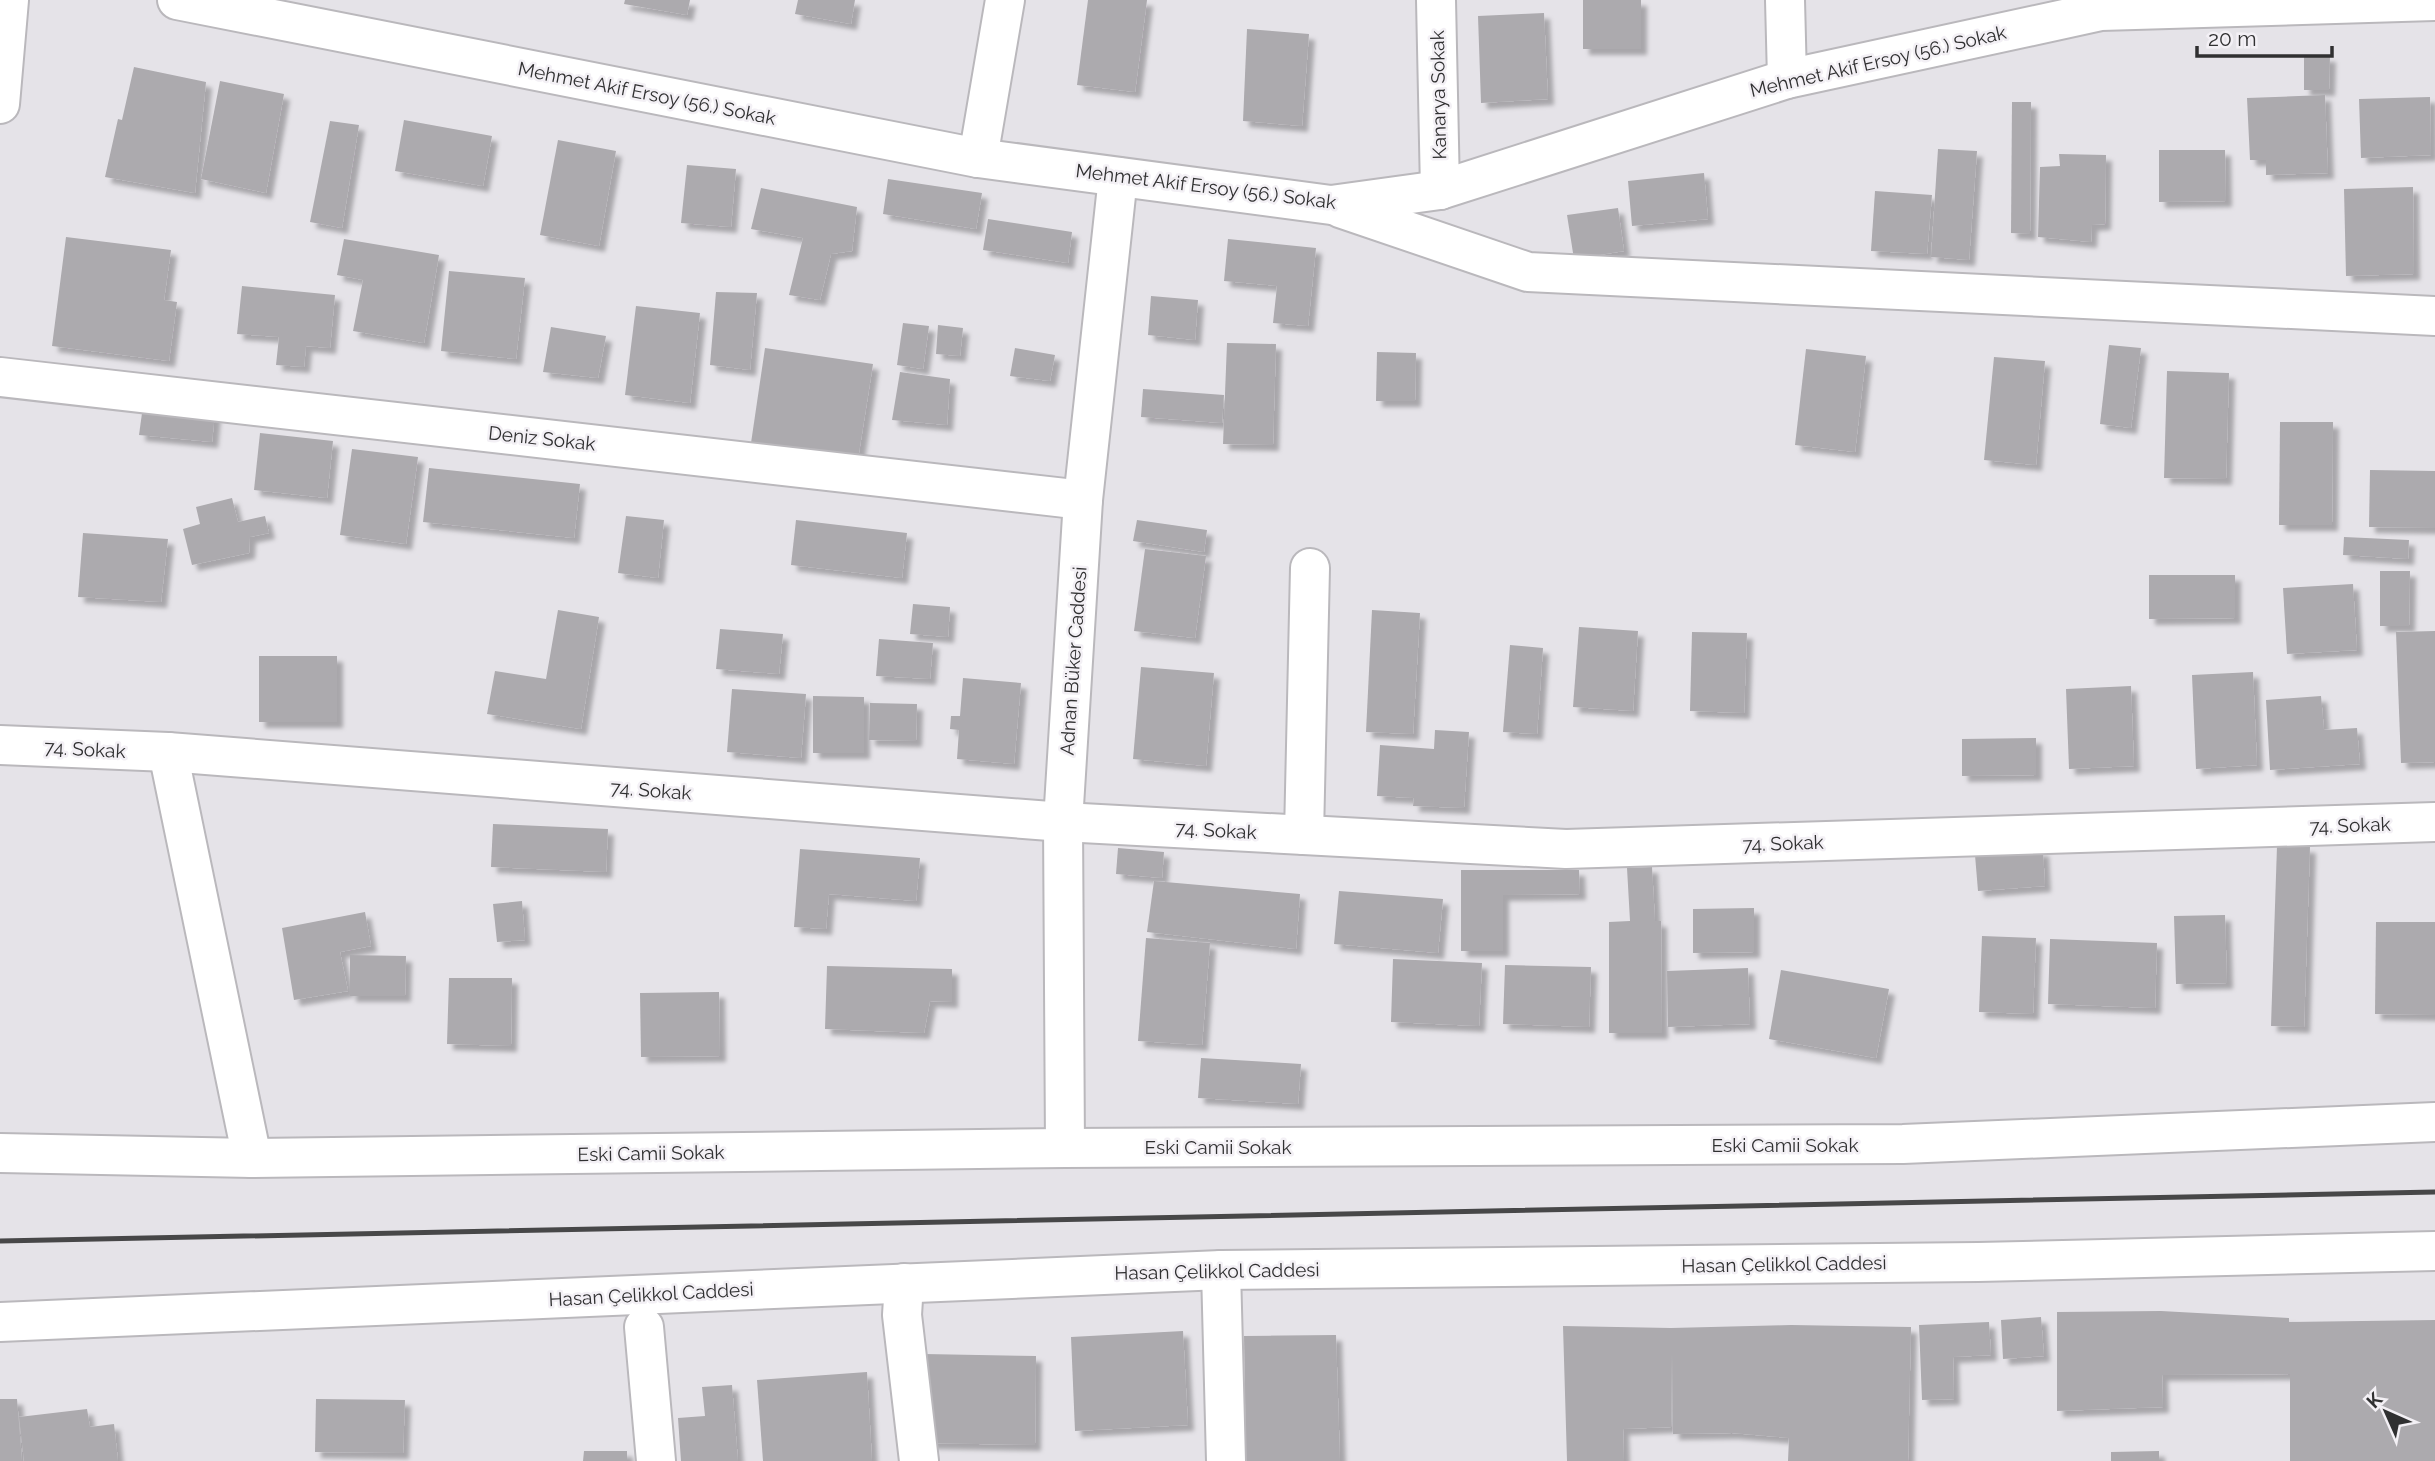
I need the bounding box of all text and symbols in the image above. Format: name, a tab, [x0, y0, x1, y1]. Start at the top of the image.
scale bar	[2197, 14, 2332, 58]
street label: Mehmet Akif Ersoy (56.) Sokak	[1748, 21, 2008, 101]
text: 20 m	[2208, 26, 2256, 51]
street label: Kanarya Sokak	[1426, 30, 1450, 160]
street label: Mehmet Akif Ersoy (56.) Sokak	[516, 57, 778, 129]
street label: Mehmet Akif Ersoy (56.) Sokak	[1074, 159, 1338, 213]
street label: Deniz Sokak	[487, 421, 597, 455]
street label: Adnan Büker Caddesi	[1055, 566, 1091, 756]
street label: 74. Sokak	[44, 736, 126, 762]
street label: 74. Sokak	[610, 776, 692, 804]
street label: 74. Sokak	[2309, 813, 2391, 837]
street label: 74. Sokak	[1175, 817, 1257, 843]
street label: 74. Sokak	[1742, 831, 1824, 855]
street label: Eski Camii Sokak	[1711, 1134, 1859, 1156]
street label: Eski Camii Sokak	[1144, 1136, 1292, 1158]
street label: Eski Camii Sokak	[577, 1141, 725, 1165]
street label: Hasan Çelikkol Caddesi	[1681, 1251, 1887, 1277]
street label: Hasan Çelikkol Caddesi	[1114, 1258, 1320, 1284]
street label: Hasan Çelikkol Caddesi	[548, 1278, 754, 1310]
north arrow	[2351, 1377, 2421, 1447]
text: K	[2362, 1388, 2386, 1412]

